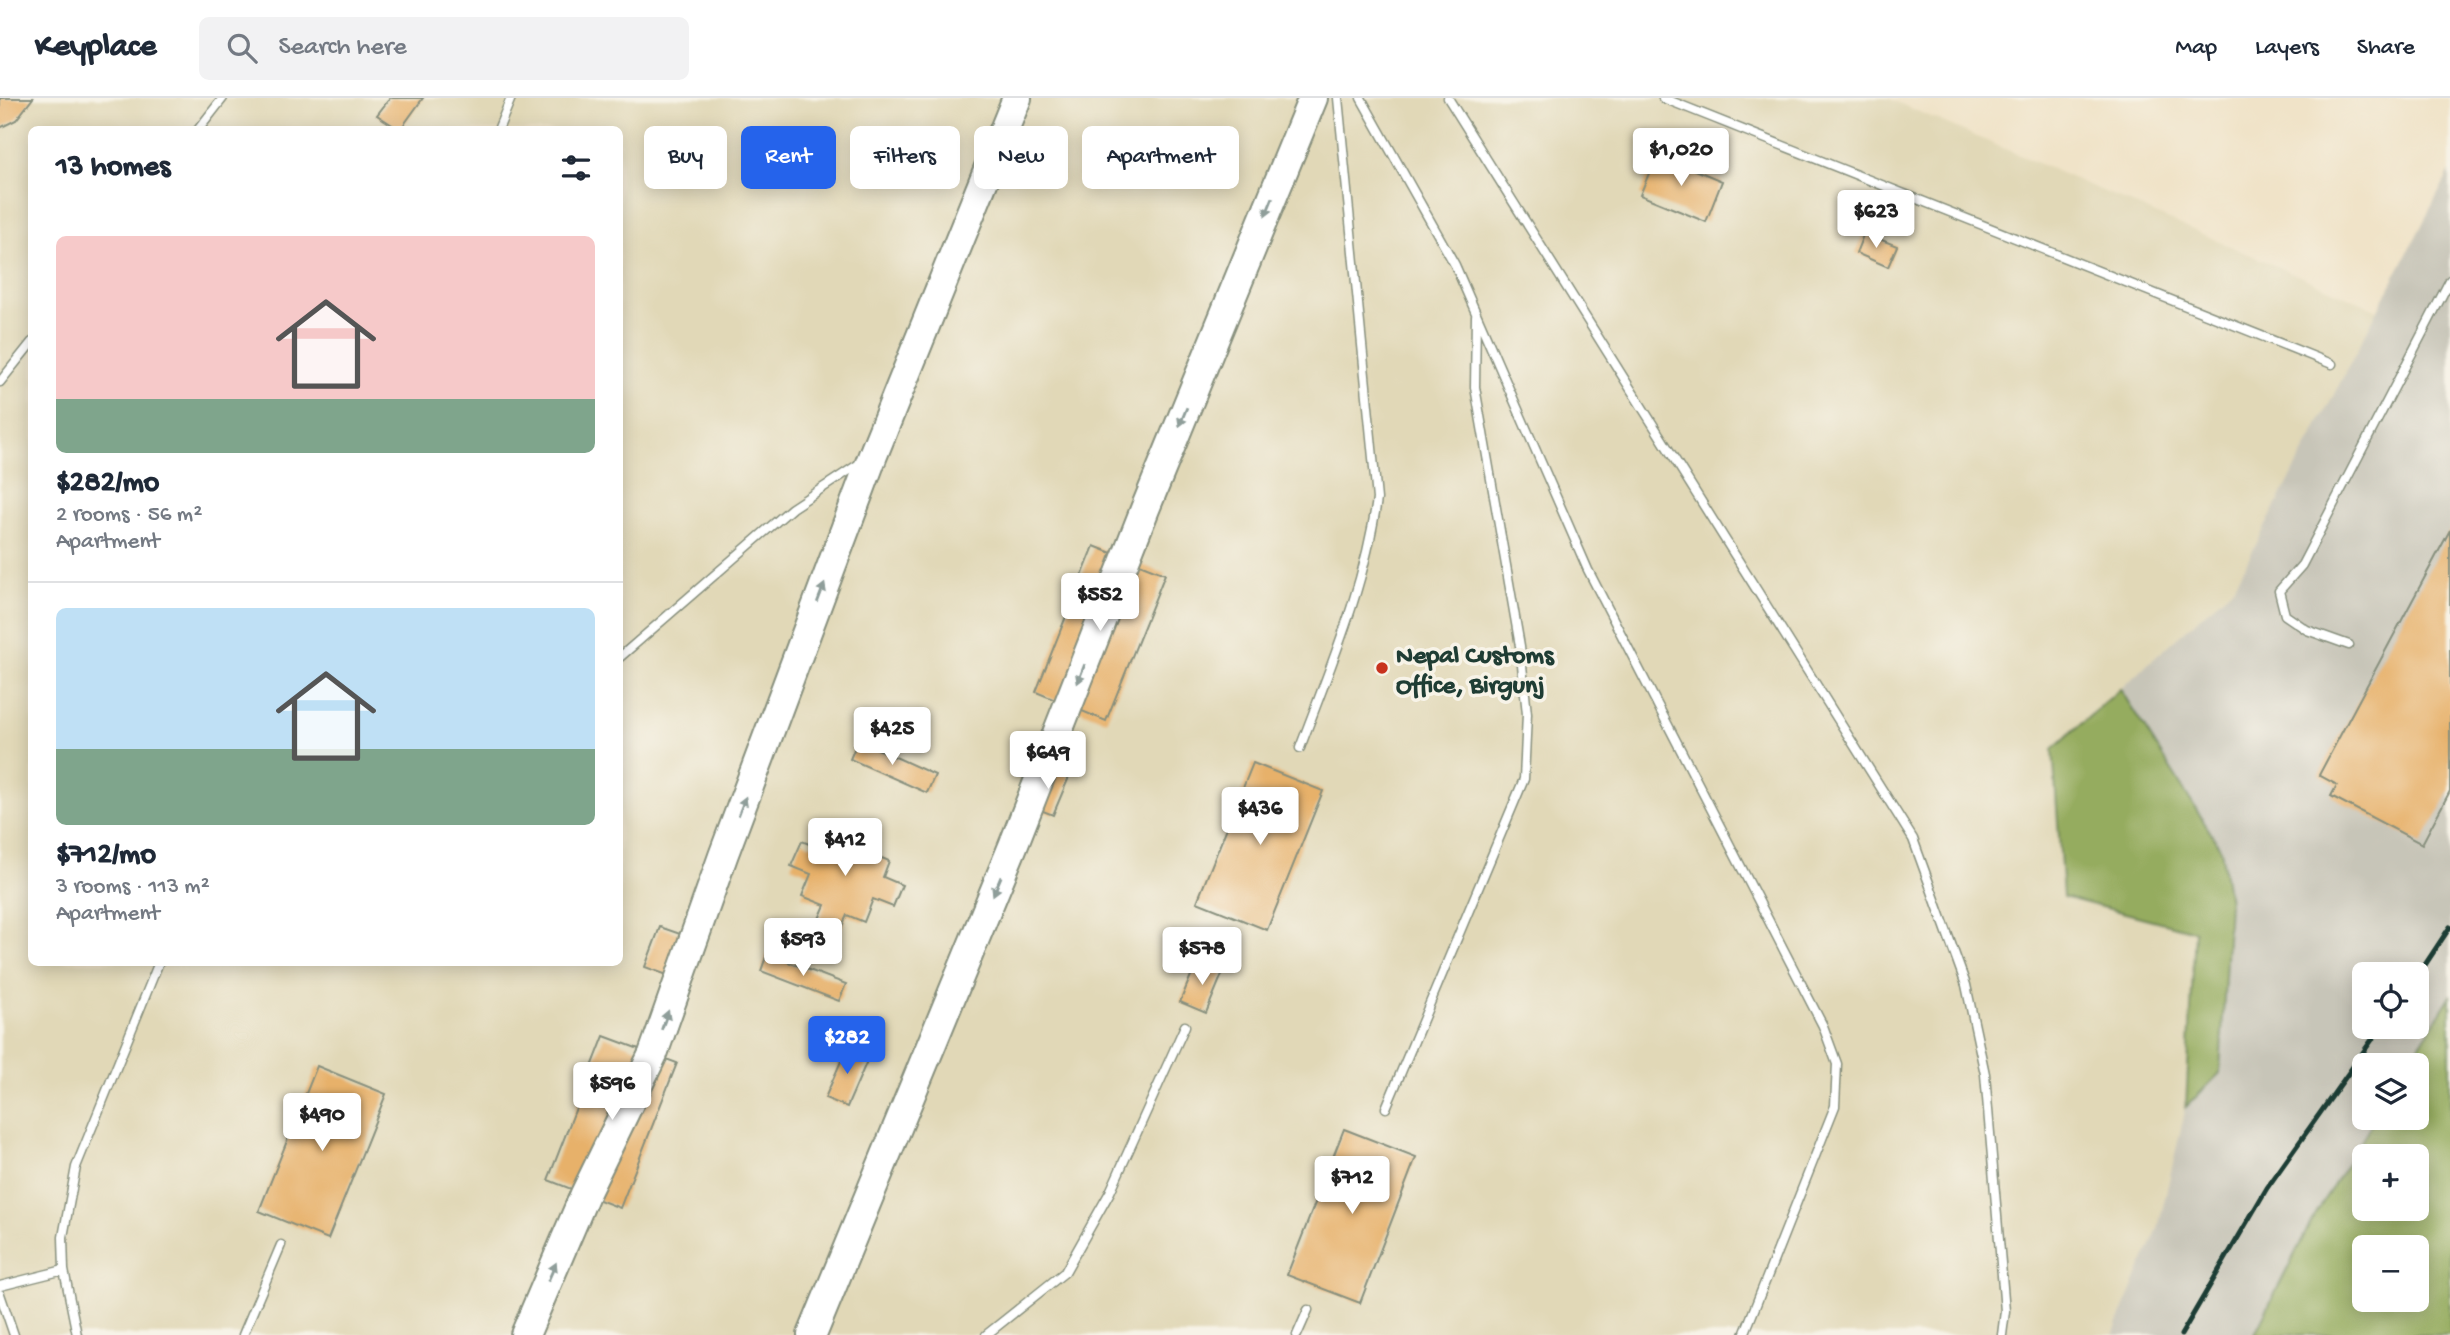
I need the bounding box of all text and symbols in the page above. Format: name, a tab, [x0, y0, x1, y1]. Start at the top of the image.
search box	[199, 17, 689, 80]
text: Keyplace	[35, 29, 157, 67]
icon: search	[223, 29, 261, 67]
text: Search here	[279, 33, 407, 64]
text: Map	[2175, 34, 2217, 63]
text: Layers	[2255, 34, 2319, 63]
text: Share	[2357, 34, 2415, 63]
chip: Buy	[644, 126, 727, 189]
chip: Rent	[741, 126, 836, 189]
chip: Filters	[850, 126, 960, 189]
chip: New	[974, 126, 1068, 189]
chip: Apartment	[1082, 126, 1239, 189]
pin: $1,020	[1624, 129, 1738, 188]
text: $1,020	[1649, 137, 1713, 164]
icon: filters	[557, 149, 595, 187]
text: 13 homes	[56, 151, 170, 186]
pin: $623	[1835, 190, 1917, 250]
one-way arrow	[1263, 196, 1274, 217]
text: $623	[1853, 199, 1899, 226]
icon: home	[263, 281, 389, 407]
one-way arrow	[1177, 407, 1188, 428]
text: $282/mo	[56, 467, 159, 502]
text: 2 rooms · 56 m²	[56, 502, 202, 529]
text: Apartment	[56, 529, 160, 556]
pin: $552	[1059, 574, 1141, 633]
one-way arrow	[816, 582, 827, 603]
text: $552	[1077, 582, 1123, 609]
place label: Nepal Customs Office, Birgunj	[1396, 642, 1555, 703]
icon: home	[263, 653, 389, 779]
marker: Nepal Customs Office, Birgunj	[1374, 660, 1390, 676]
one-way arrow	[1075, 664, 1086, 685]
pin: $425	[851, 708, 933, 767]
text: $425	[870, 716, 914, 743]
pin: $649	[1007, 732, 1089, 791]
text: $649	[1026, 740, 1070, 767]
pin: $436	[1219, 788, 1301, 847]
one-way arrow	[736, 795, 747, 816]
text: $436	[1238, 796, 1282, 823]
pin: $412	[804, 818, 886, 878]
text: $412	[824, 827, 866, 854]
text: $712/mo	[56, 839, 156, 874]
text: 3 rooms · 113 m²	[56, 874, 210, 901]
one-way arrow	[991, 875, 1002, 896]
text: Apartment	[56, 901, 160, 928]
pin: $593	[762, 918, 844, 978]
text: $593	[780, 927, 826, 954]
pin: $578	[1161, 928, 1243, 987]
text: $578	[1179, 936, 1226, 963]
map controls	[2352, 962, 2429, 1312]
button: locate	[2352, 962, 2429, 1039]
one-way arrow	[660, 1010, 671, 1031]
pin: $282	[806, 1016, 888, 1076]
text: $282	[824, 1025, 870, 1052]
button: layers	[2352, 1053, 2429, 1130]
pin: $596	[571, 1062, 653, 1122]
text: $596	[589, 1071, 635, 1098]
pin: $490	[281, 1094, 363, 1153]
text: $490	[299, 1102, 345, 1129]
button: +	[2352, 1144, 2429, 1221]
pin: $712	[1311, 1156, 1393, 1216]
text: $712	[1331, 1165, 1373, 1192]
button: −	[2352, 1235, 2429, 1312]
one-way arrow	[547, 1262, 558, 1283]

